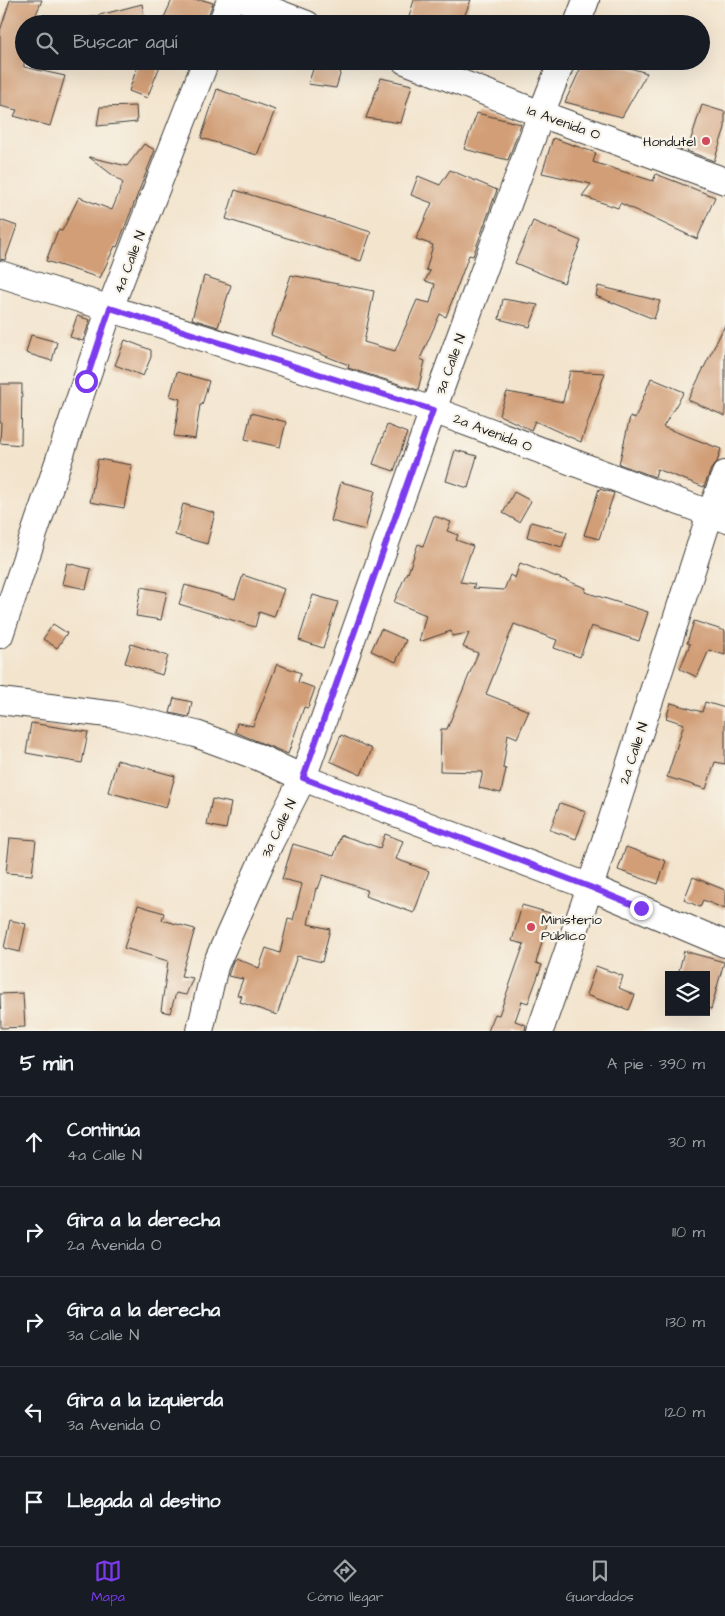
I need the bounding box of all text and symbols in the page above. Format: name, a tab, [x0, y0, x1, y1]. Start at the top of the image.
search box	[15, 15, 710, 70]
icon: search	[33, 29, 61, 57]
text: Buscar aquí	[73, 29, 177, 56]
street label: 1a Avenida O	[524, 100, 603, 145]
place label: Hondutel	[643, 132, 696, 152]
marker: Hondutel	[700, 135, 712, 147]
street label: 4a Calle N	[109, 228, 151, 297]
street label: 3a Calle N	[431, 331, 471, 397]
route start	[75, 370, 98, 393]
street label: 2a Avenida O	[450, 409, 535, 457]
street label: 2a Calle N	[615, 720, 653, 787]
street label: 3a Calle N	[256, 795, 302, 861]
route end	[630, 897, 653, 920]
place label: Ministerio Público	[541, 910, 602, 946]
marker: Ministerio Público	[525, 921, 537, 933]
map controls	[665, 971, 710, 1016]
button: layers	[665, 971, 710, 1016]
text: 5 min	[20, 1049, 73, 1078]
text: A pie · 390 m	[607, 1053, 705, 1075]
text: Continúa	[67, 1117, 140, 1144]
icon: ahead	[20, 1128, 48, 1156]
text: 30 m	[668, 1131, 705, 1153]
text: 4a Calle N	[67, 1144, 142, 1166]
text: Gira a la derecha	[67, 1207, 220, 1234]
icon: right	[20, 1218, 48, 1246]
text: 110 m	[672, 1221, 705, 1243]
text: 2a Avenida O	[67, 1234, 162, 1256]
text: Gira a la derecha	[67, 1297, 220, 1324]
icon: right	[20, 1308, 48, 1336]
text: 130 m	[666, 1311, 705, 1333]
text: 3a Calle N	[67, 1324, 139, 1346]
text: Gira a la izquierda	[67, 1387, 223, 1414]
icon: left	[20, 1398, 48, 1426]
text: 120 m	[665, 1401, 705, 1423]
text: 3a Avenida O	[67, 1414, 161, 1436]
icon: arrive	[20, 1488, 48, 1516]
text: Llegada al destino	[67, 1488, 220, 1515]
tab: Mapa	[91, 1557, 125, 1607]
tab: Cómo llegar	[307, 1557, 383, 1607]
tab: Guardados	[566, 1557, 634, 1607]

